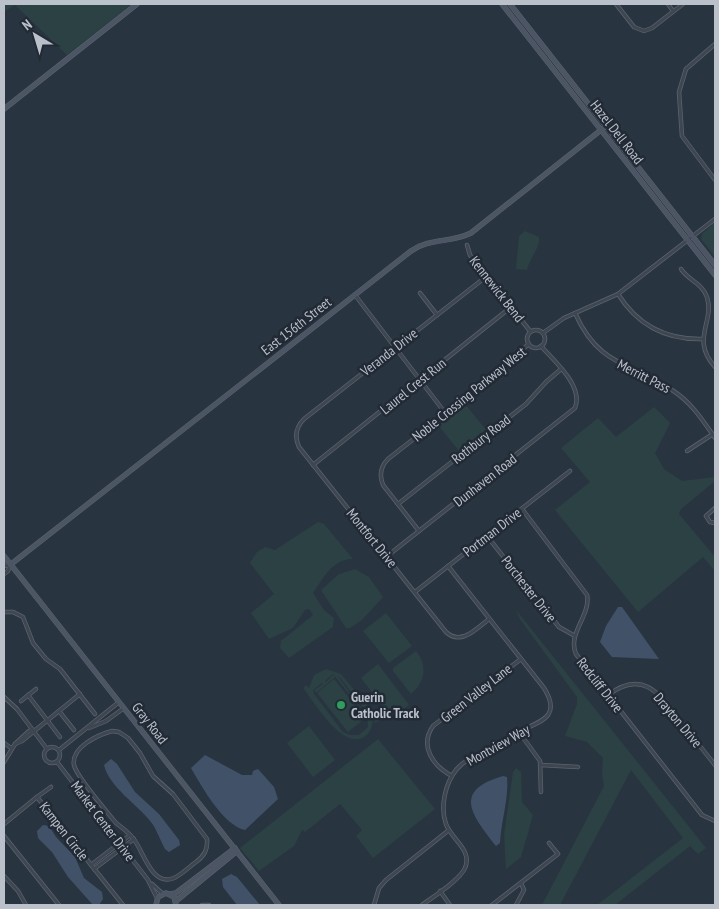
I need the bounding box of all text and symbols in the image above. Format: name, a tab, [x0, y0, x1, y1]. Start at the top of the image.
north arrow	[10, 10, 60, 60]
text: N	[18, 15, 36, 34]
street label: Hazel Dell Road	[586, 96, 648, 168]
street label: Kennewick Bend	[466, 252, 528, 326]
street label: East 156th Street	[257, 293, 335, 359]
street label: Veranda Drive	[356, 324, 421, 380]
street label: Noble Crossing Parkway West	[409, 343, 530, 445]
street label: Laurel Crest Run	[376, 354, 450, 418]
street label: Merritt Pass	[614, 355, 674, 397]
street label: Rothbury Road	[448, 410, 514, 468]
street label: Dunhaven Road	[450, 450, 520, 510]
street label: Portman Drive	[459, 503, 525, 560]
street label: Montfort Drive	[343, 505, 401, 571]
street label: Porchester Drive	[498, 552, 561, 626]
street label: Redcliff Drive	[573, 654, 627, 716]
street label: Green Valley Lane	[437, 659, 515, 726]
place label: Guerin Catholic Track	[351, 688, 419, 722]
street label: Drayton Drive	[650, 689, 706, 751]
street label: Gray Road	[128, 699, 172, 747]
marker: Guerin Catholic Track	[335, 699, 347, 711]
street label: Montview Way	[463, 720, 533, 770]
street label: Market Center Drive	[67, 777, 139, 865]
street label: Kampen Circle	[35, 798, 93, 864]

